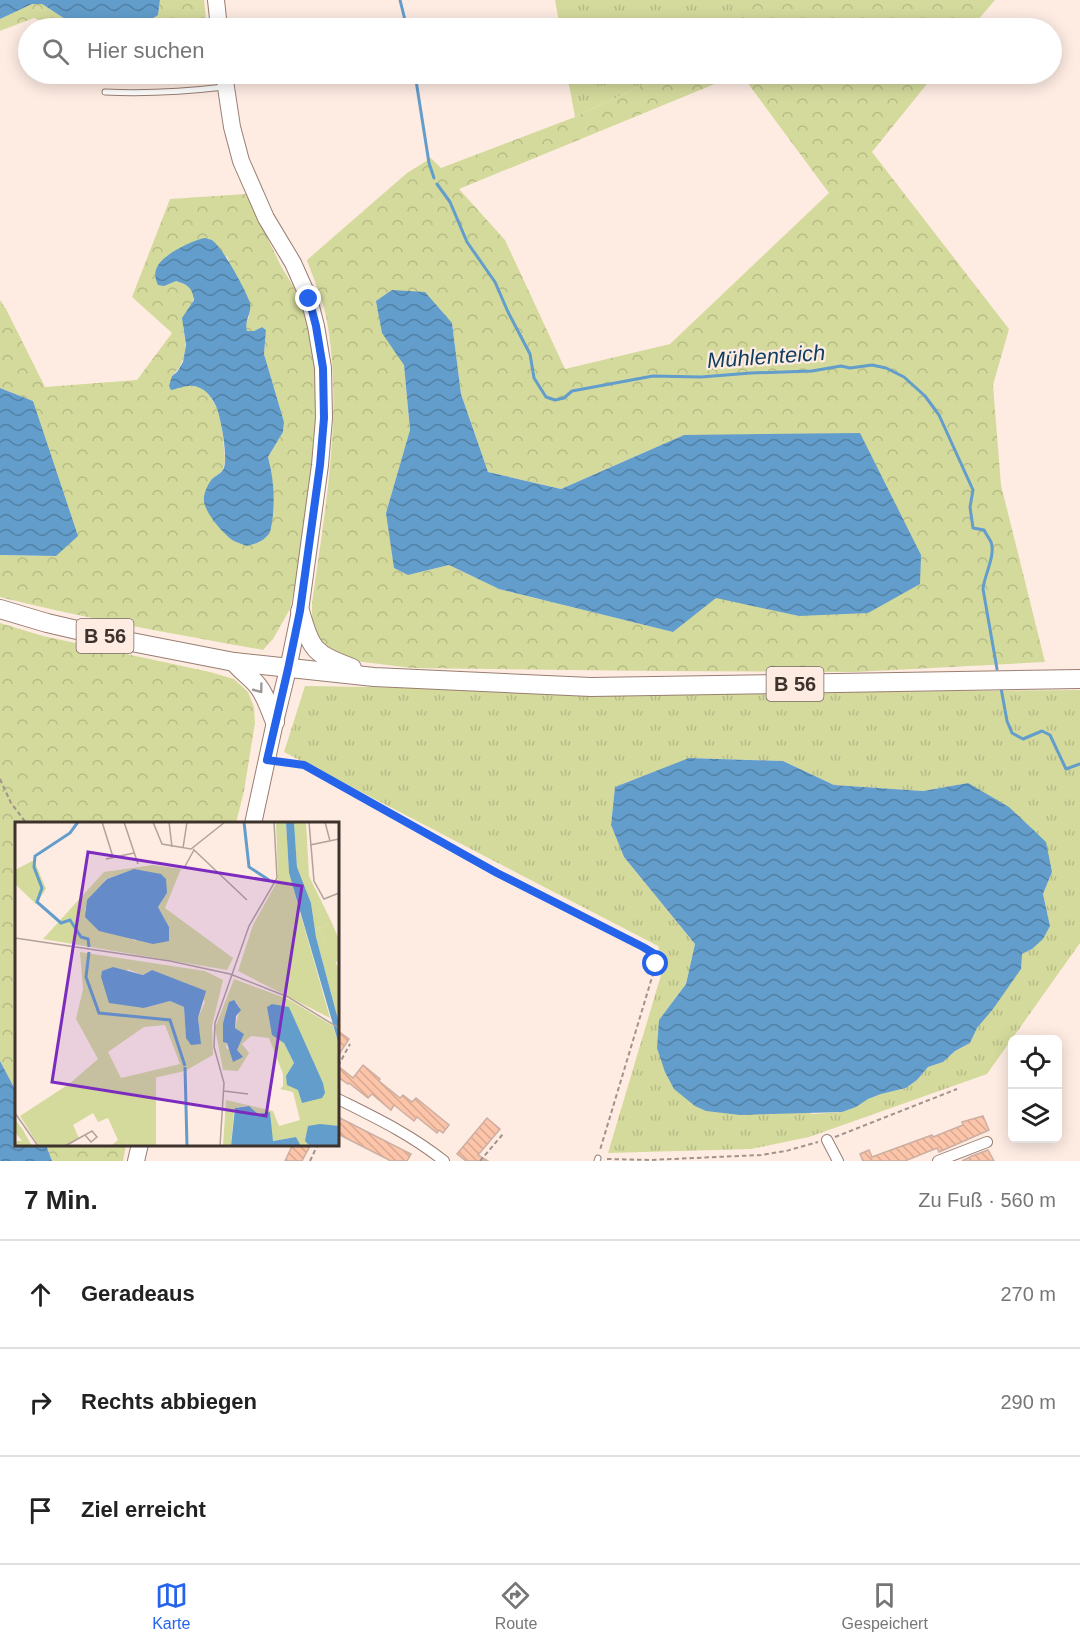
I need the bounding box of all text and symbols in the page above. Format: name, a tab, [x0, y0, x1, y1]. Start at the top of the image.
search box	[18, 18, 1062, 84]
icon: search	[39, 35, 72, 68]
text: Hier suchen	[87, 38, 204, 63]
route end	[295, 285, 321, 311]
water label: Mühlenteich	[706, 340, 826, 373]
road number: B 56	[76, 619, 134, 653]
road number: B 56	[766, 667, 824, 701]
one-way arrow	[251, 683, 262, 694]
inset map	[15, 822, 339, 1146]
route start	[642, 950, 668, 976]
map controls	[1008, 1035, 1062, 1143]
button: locate	[1008, 1035, 1062, 1089]
button: layers	[1008, 1089, 1062, 1143]
text: 7 Min.	[24, 1185, 98, 1215]
text: Zu Fuß · 560 m	[918, 1189, 1056, 1211]
icon: ahead	[24, 1278, 57, 1311]
text: Geradeaus	[81, 1281, 195, 1306]
text: 270 m	[1000, 1283, 1056, 1305]
icon: right	[24, 1386, 57, 1419]
text: Rechts abbiegen	[81, 1389, 257, 1414]
text: 290 m	[1000, 1391, 1056, 1413]
icon: arrive	[24, 1494, 57, 1527]
text: Ziel erreicht	[81, 1497, 206, 1522]
tab: Karte	[152, 1579, 190, 1633]
tab: Route	[495, 1579, 537, 1633]
tab: Gespeichert	[842, 1579, 928, 1633]

